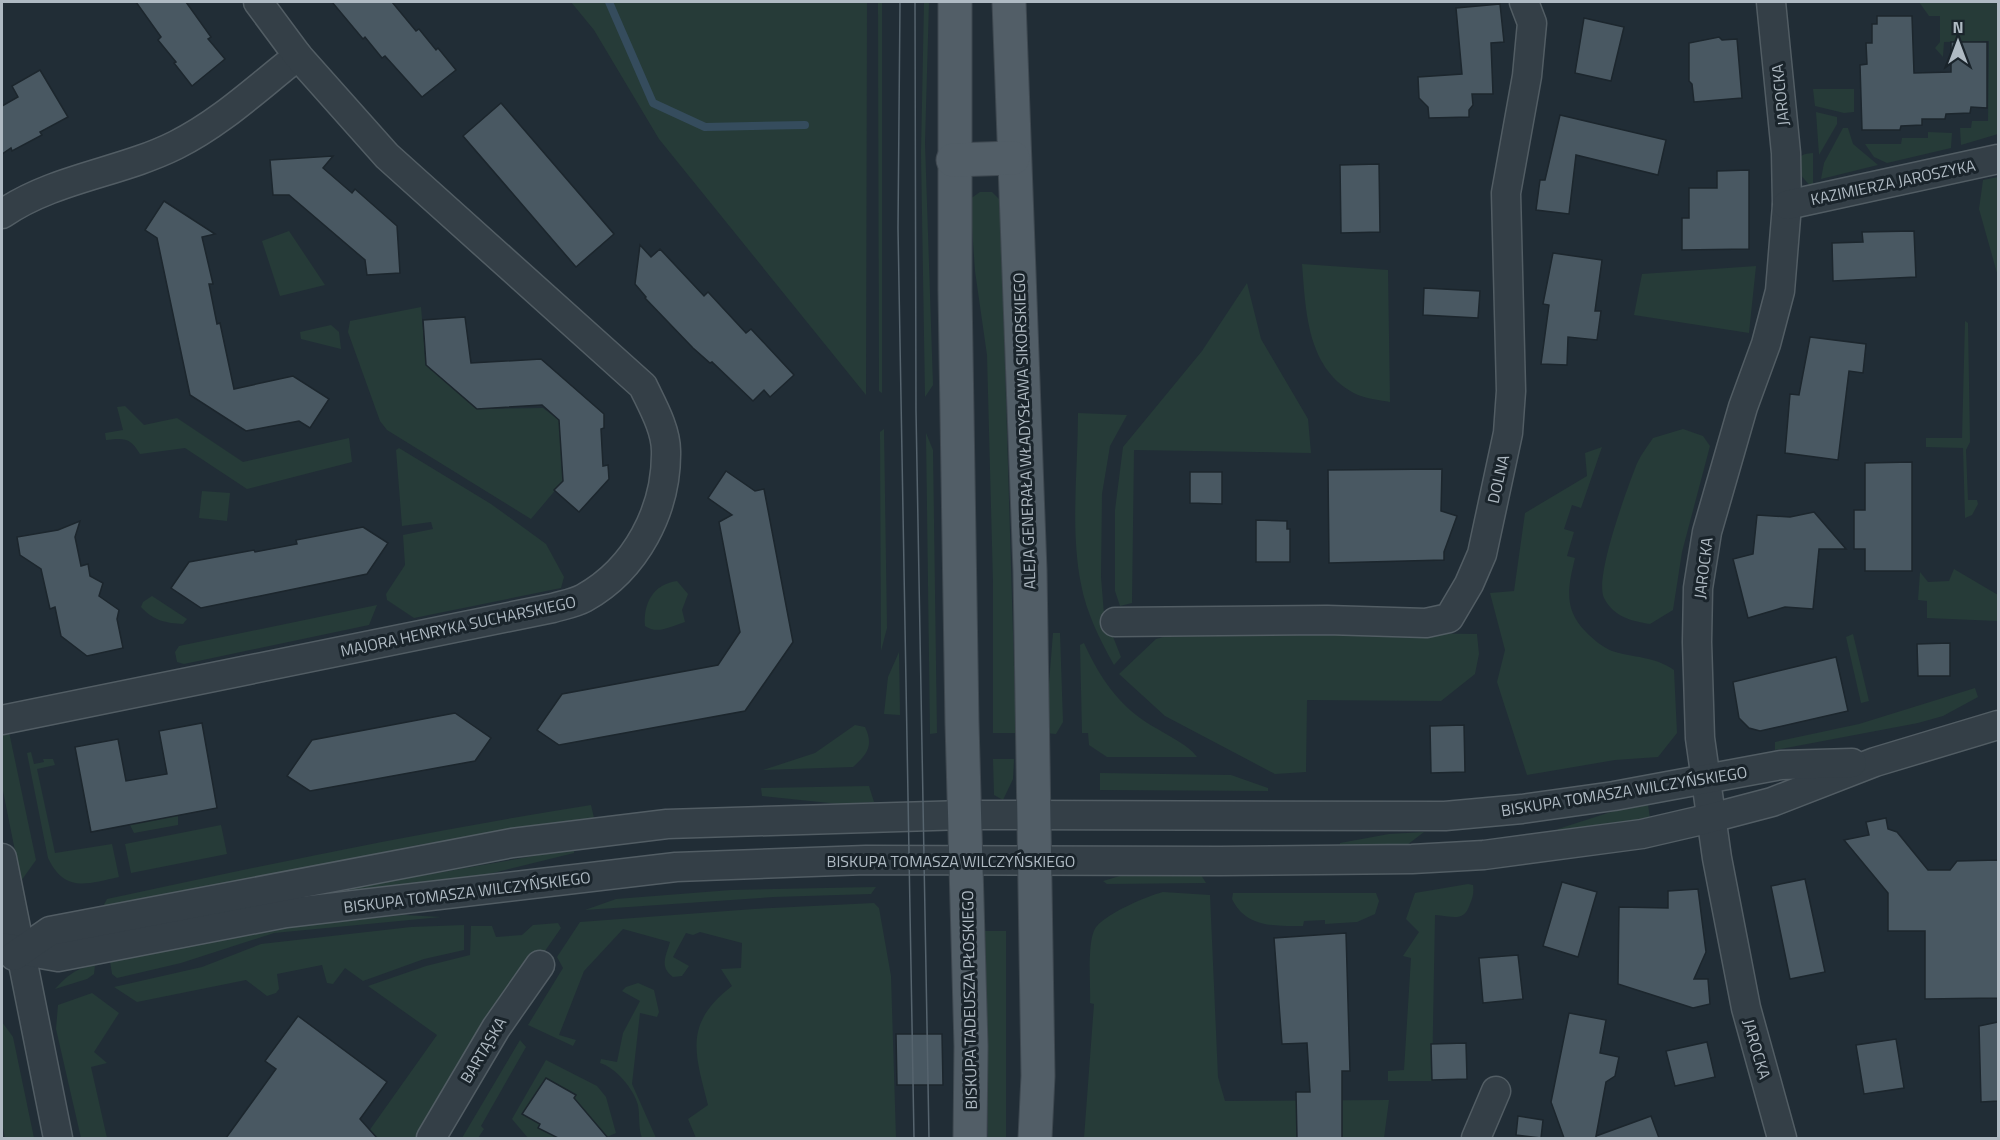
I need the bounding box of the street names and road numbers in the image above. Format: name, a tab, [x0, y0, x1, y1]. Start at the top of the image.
street label: JAROCKA	[1765, 62, 1795, 127]
street label: KAZIMIERZA JAROSZYKA	[1808, 153, 1978, 211]
street label: ALEJA GENERAŁA WŁADYSŁAWA SIKORSKIEGO	[1006, 272, 1042, 590]
street label: DOLNA	[1481, 452, 1515, 506]
street label: JAROCKA	[1687, 535, 1719, 600]
street label: MAJORA HENRYKA SUCHARSKIEGO	[338, 589, 578, 663]
street label: BISKUPA TOMASZA WILCZYŃSKIEGO	[1499, 760, 1749, 822]
street label: BISKUPA TOMASZA WILCZYŃSKIEGO	[827, 849, 1075, 873]
street label: BISKUPA TOMASZA WILCZYŃSKIEGO	[342, 865, 592, 919]
street label: BISKUPA TADEUSZA PŁOSKIEGO	[955, 890, 983, 1110]
street label: BARTĄSKA	[454, 1012, 512, 1088]
street label: JAROCKA	[1737, 1016, 1777, 1083]

